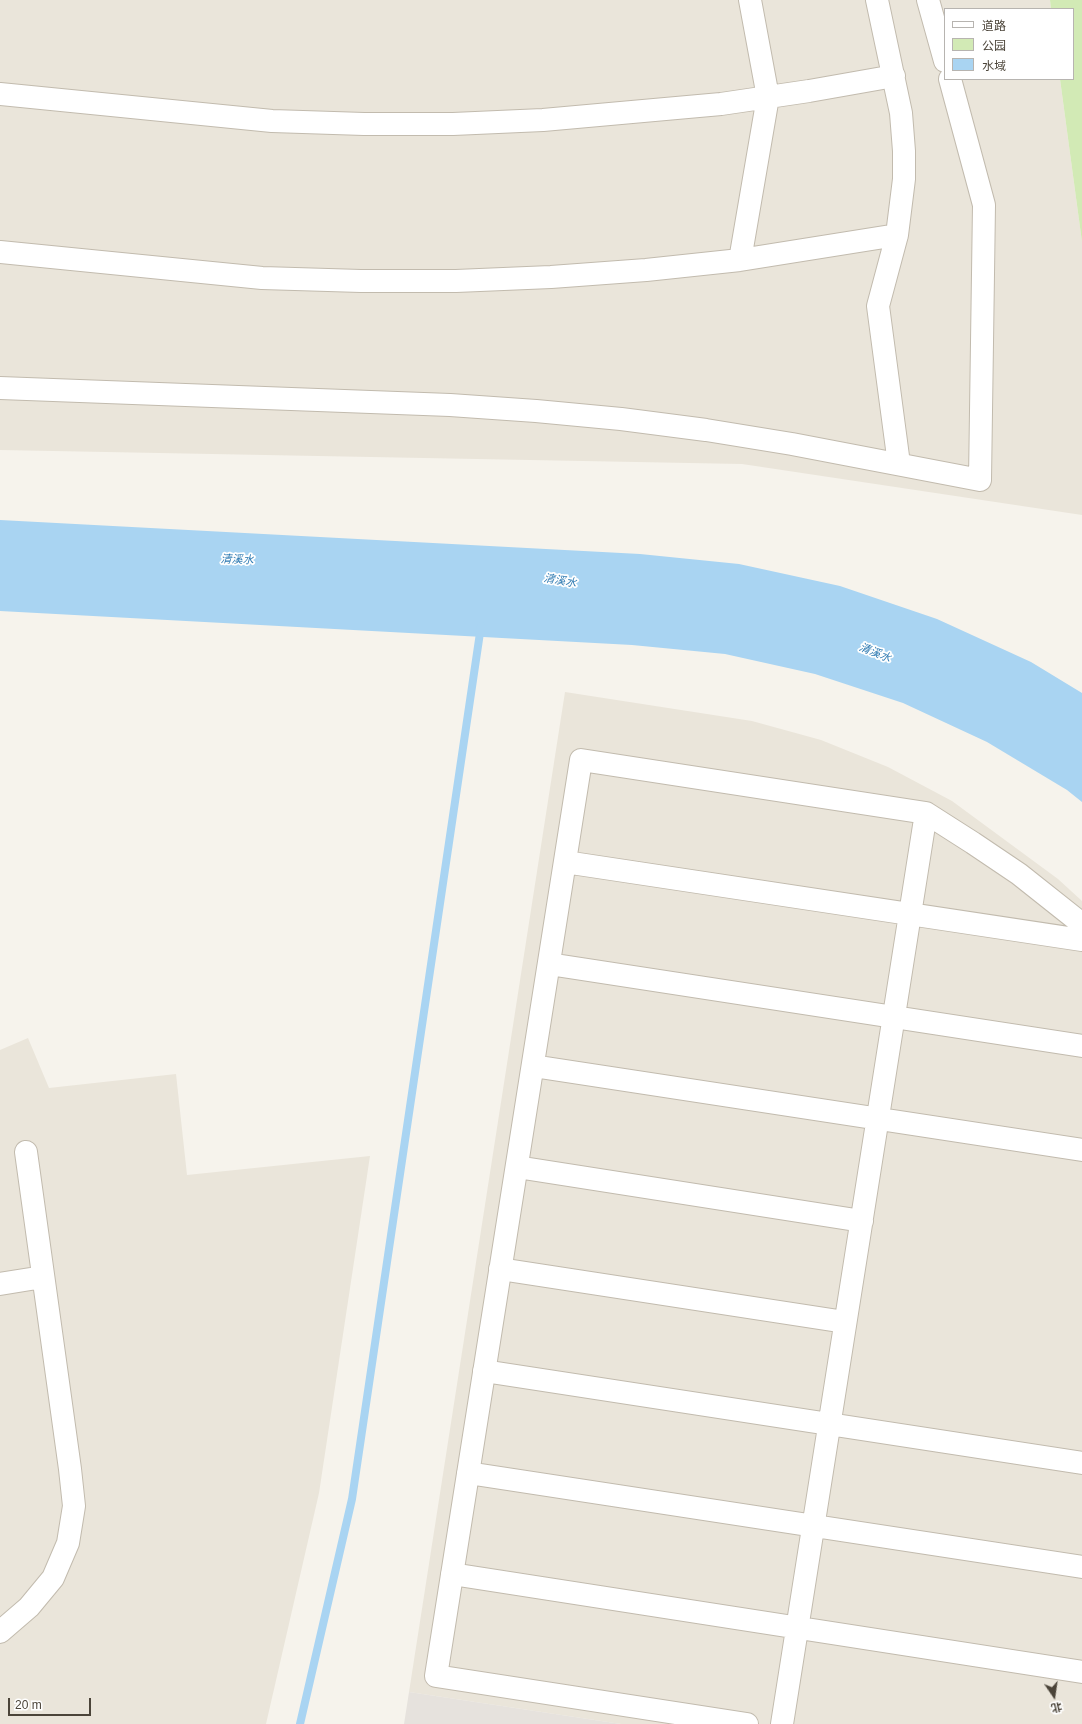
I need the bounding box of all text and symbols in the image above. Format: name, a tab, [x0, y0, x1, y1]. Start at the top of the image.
legend	[944, 8, 1074, 80]
text: 道路	[982, 19, 1006, 33]
text: 公园	[982, 39, 1006, 53]
text: 水域	[982, 59, 1006, 73]
water label: 清溪水	[220, 553, 254, 567]
water label: 清溪水	[543, 572, 577, 590]
water label: 清溪水	[857, 641, 893, 665]
north arrow	[1034, 1676, 1074, 1716]
scale bar	[10, 1690, 93, 1716]
text: 20 m	[15, 1698, 42, 1712]
text: 北	[1050, 1701, 1063, 1715]

